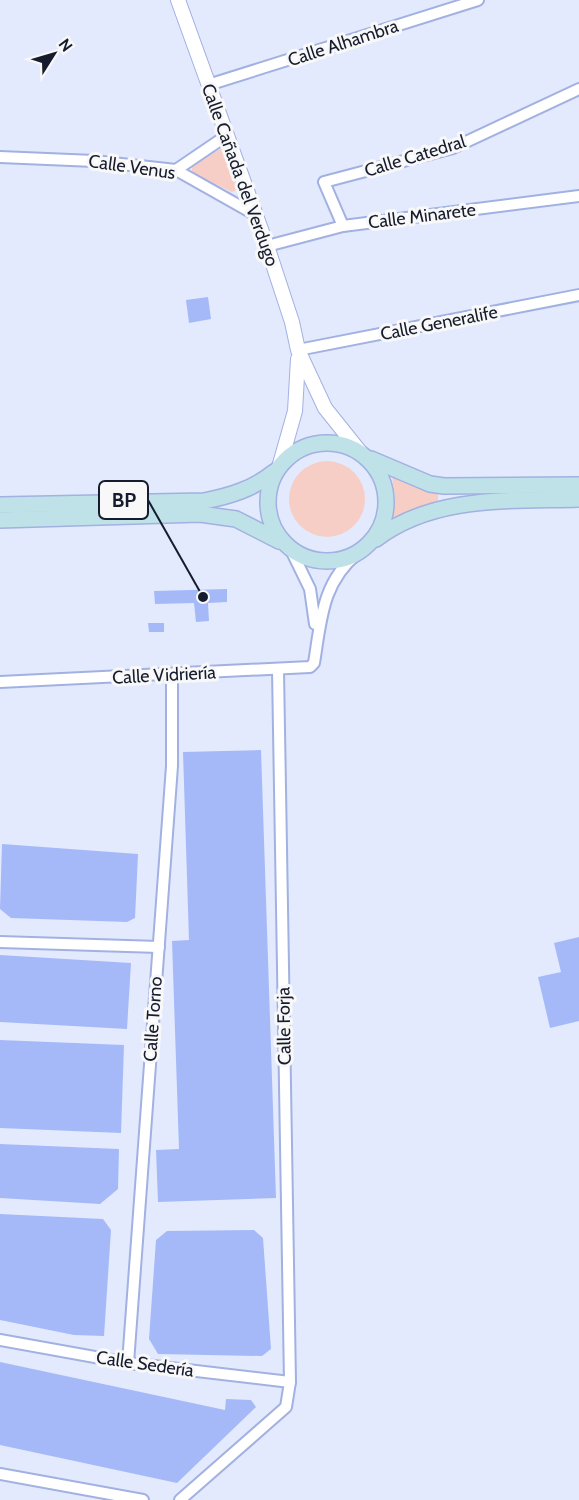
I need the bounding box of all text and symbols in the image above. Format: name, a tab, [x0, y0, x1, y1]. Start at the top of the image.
street label: Calle Alhambra	[285, 15, 401, 71]
north arrow	[24, 24, 84, 84]
text: N	[55, 35, 77, 56]
street label: Calle Cañada del Verdugo	[197, 81, 283, 269]
street label: Calle Catedral	[362, 130, 469, 182]
street label: Calle Venus	[87, 150, 177, 184]
street label: Calle Minarete	[367, 198, 477, 234]
street label: Calle Generalife	[378, 301, 500, 345]
callout: BP	[99, 481, 148, 519]
text: BP	[112, 488, 136, 512]
street label: Calle Vidriería	[112, 661, 217, 689]
street label: Calle Torno	[139, 976, 167, 1062]
street label: Calle Forja	[272, 986, 296, 1065]
street label: Calle Sedería	[95, 1346, 196, 1382]

